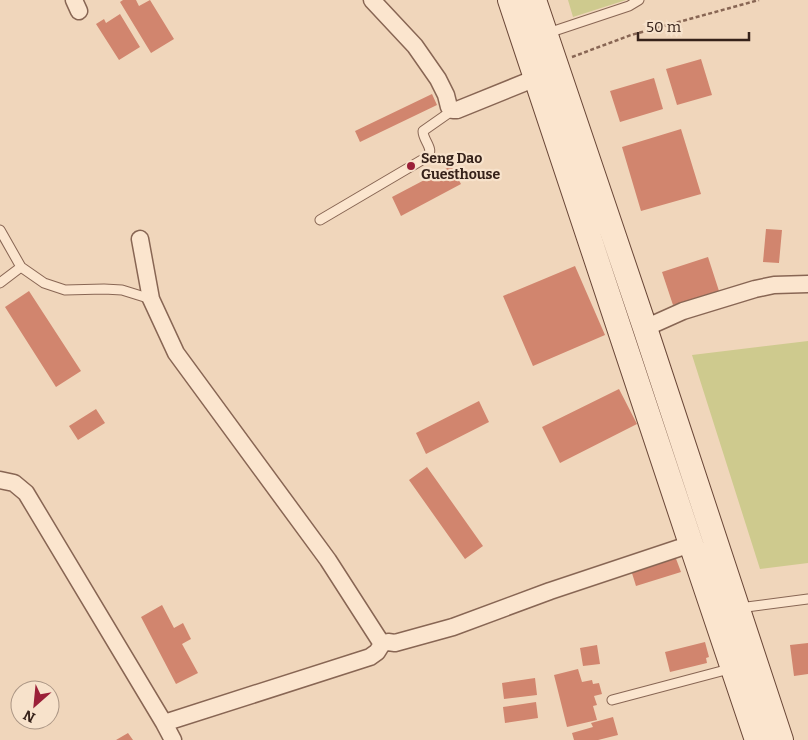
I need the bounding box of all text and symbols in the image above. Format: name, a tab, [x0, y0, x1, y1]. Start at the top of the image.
scale bar	[638, 10, 749, 42]
text: 50 m	[646, 18, 682, 36]
place label: Seng Dao Guesthouse	[421, 150, 501, 183]
marker: Seng Dao Guesthouse	[405, 160, 417, 172]
north arrow	[10, 680, 60, 730]
text: N	[20, 706, 38, 726]

